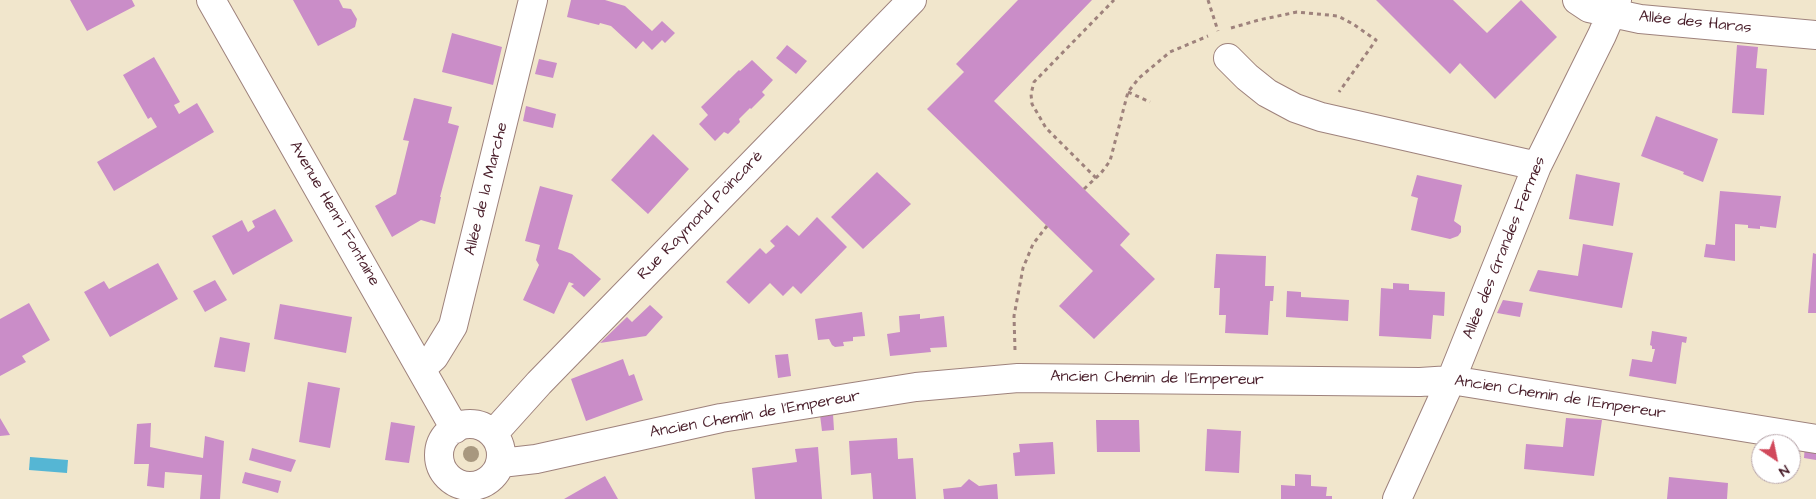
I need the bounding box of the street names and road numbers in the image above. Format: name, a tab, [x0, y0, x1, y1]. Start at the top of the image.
street label: Allée des Haras	[1638, 8, 1752, 38]
street label: Allée de la Marche	[461, 121, 513, 257]
street label: Avenue Henri Fontaine	[285, 138, 383, 290]
street label: Rue Raymond Poincaré	[634, 147, 768, 285]
street label: Allée des Grandes Fermes	[1460, 154, 1550, 342]
street label: Ancien Chemin de l'Empereur	[1050, 368, 1264, 390]
street label: Ancien Chemin de l'Empereur	[1453, 372, 1667, 424]
street label: Ancien Chemin de l'Empereur	[648, 387, 862, 443]

